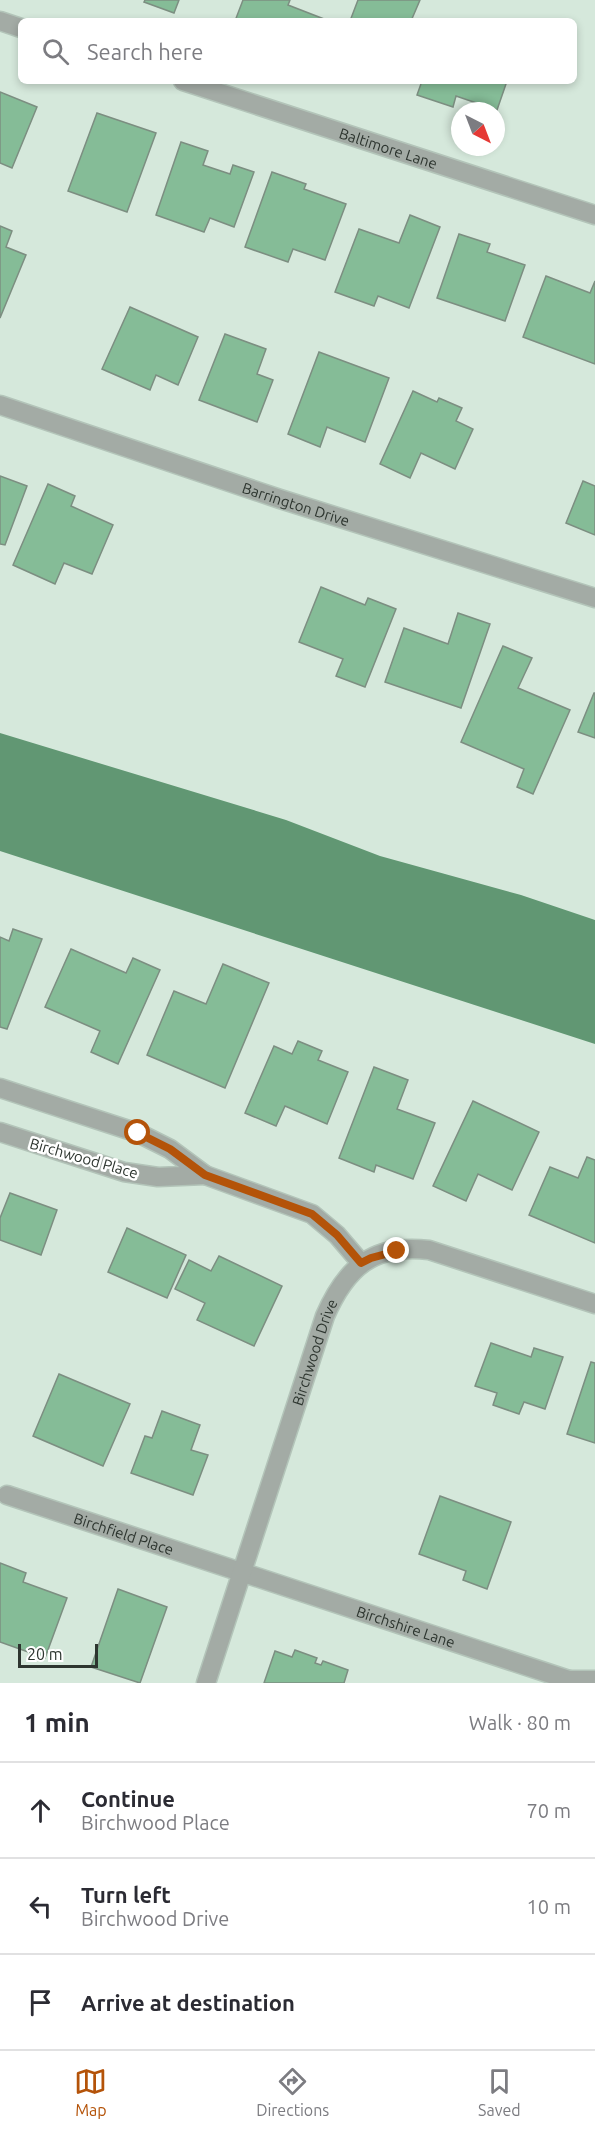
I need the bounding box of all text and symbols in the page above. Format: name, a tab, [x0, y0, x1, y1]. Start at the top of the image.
search box	[18, 18, 577, 84]
icon: search	[39, 35, 72, 68]
text: Search here	[87, 39, 203, 64]
north arrow	[451, 102, 505, 156]
street label: Baltimore Lane	[337, 124, 440, 172]
street label: Barrington Drive	[240, 478, 352, 529]
route start	[124, 1119, 150, 1145]
street label: Birchwood Place	[28, 1134, 140, 1182]
route end	[383, 1237, 409, 1263]
street label: Birchwood Drive	[288, 1296, 340, 1408]
street label: Birchfield Place	[72, 1509, 176, 1558]
street label: Birchshire Lane	[354, 1602, 457, 1650]
scale bar	[18, 1641, 98, 1668]
text: 20 m	[27, 1645, 63, 1663]
text: 1 min	[24, 1708, 90, 1737]
text: Walk · 80 m	[469, 1711, 571, 1734]
text: Continue	[81, 1786, 175, 1811]
icon: ahead	[24, 1794, 57, 1827]
text: 70 m	[527, 1799, 571, 1822]
text: Birchwood Place	[81, 1811, 230, 1834]
text: Turn left	[81, 1882, 171, 1907]
icon: left	[24, 1890, 57, 1923]
text: 10 m	[527, 1895, 571, 1918]
text: Birchwood Drive	[81, 1907, 229, 1930]
icon: arrive	[24, 1986, 57, 2019]
text: Arrive at destination	[81, 1990, 295, 2015]
tab: Map	[74, 2065, 107, 2119]
tab: Directions	[256, 2065, 329, 2119]
tab: Saved	[478, 2065, 521, 2119]

